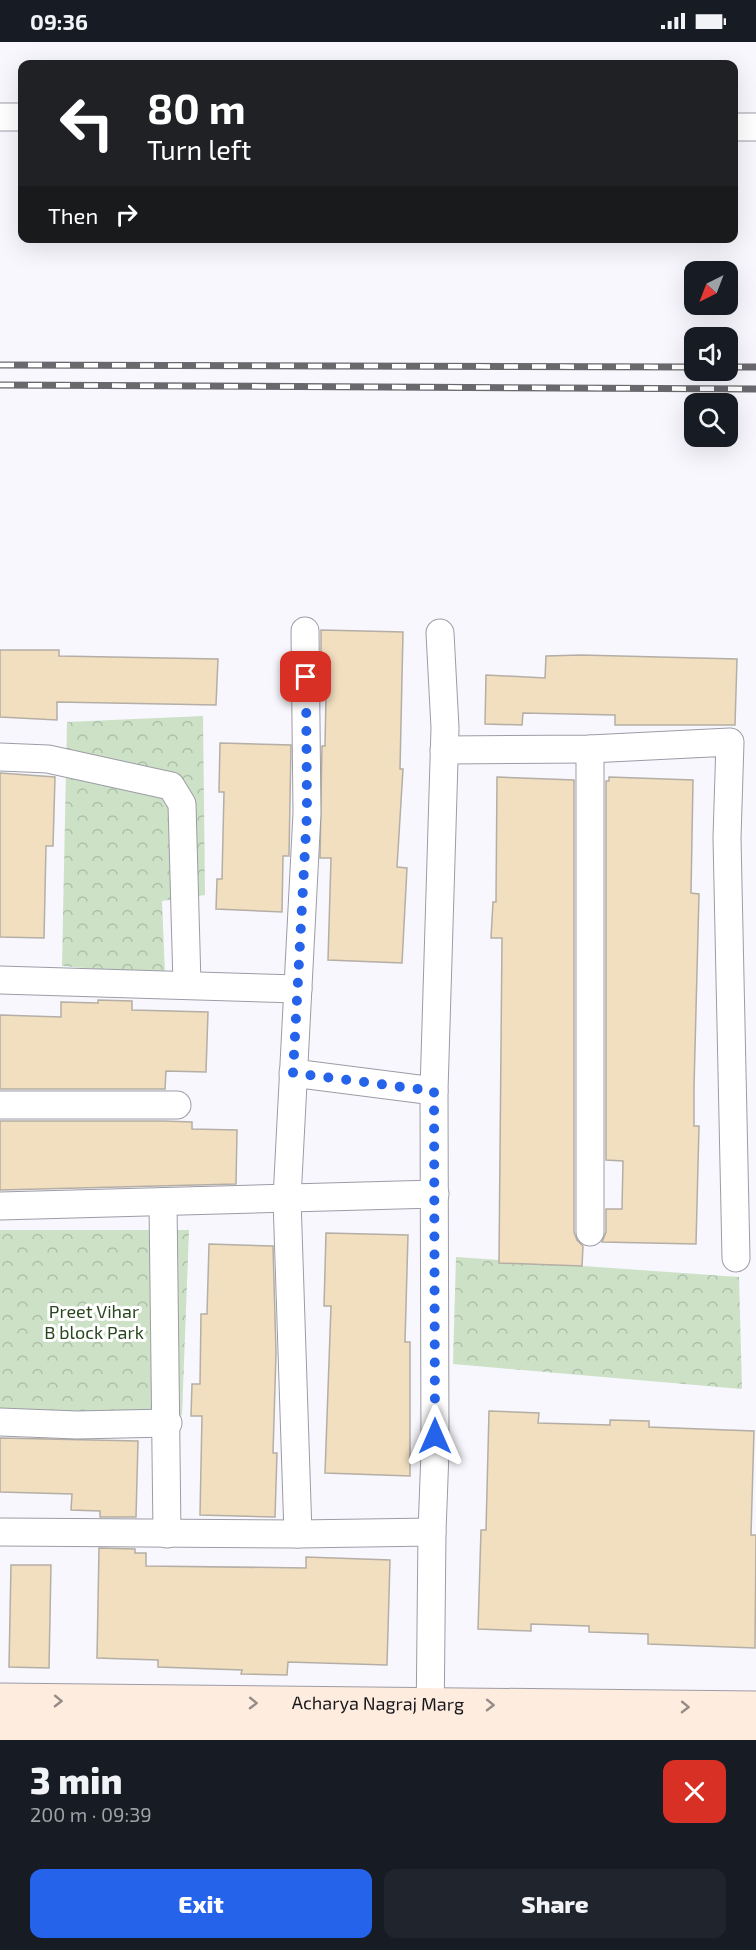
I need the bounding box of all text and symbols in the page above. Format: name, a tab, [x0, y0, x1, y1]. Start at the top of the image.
text: 09:36	[30, 8, 88, 34]
text: 80 m	[147, 82, 246, 132]
icon: left	[48, 84, 126, 162]
text: Turn left	[147, 133, 251, 165]
icon: right	[110, 198, 143, 231]
text: Then	[48, 202, 98, 228]
north arrow	[684, 261, 738, 315]
map controls	[684, 261, 738, 447]
button: sound	[684, 327, 738, 381]
button: search	[684, 393, 738, 447]
pin	[280, 651, 331, 702]
icon: arrive	[289, 660, 322, 693]
park label: Preet Vihar B block Park	[44, 1300, 144, 1343]
position arrow	[403, 1404, 467, 1468]
street label: Acharya Nagraj Marg	[292, 1691, 464, 1715]
one-way arrow	[54, 1695, 63, 1707]
one-way arrow	[249, 1696, 258, 1709]
one-way arrow	[486, 1699, 495, 1711]
one-way arrow	[681, 1701, 690, 1713]
text: 3 min	[30, 1758, 123, 1801]
button: close	[663, 1760, 726, 1823]
text: 200 m · 09:39	[30, 1802, 152, 1826]
button: Exit	[30, 1869, 372, 1938]
button: Share	[384, 1869, 726, 1938]

